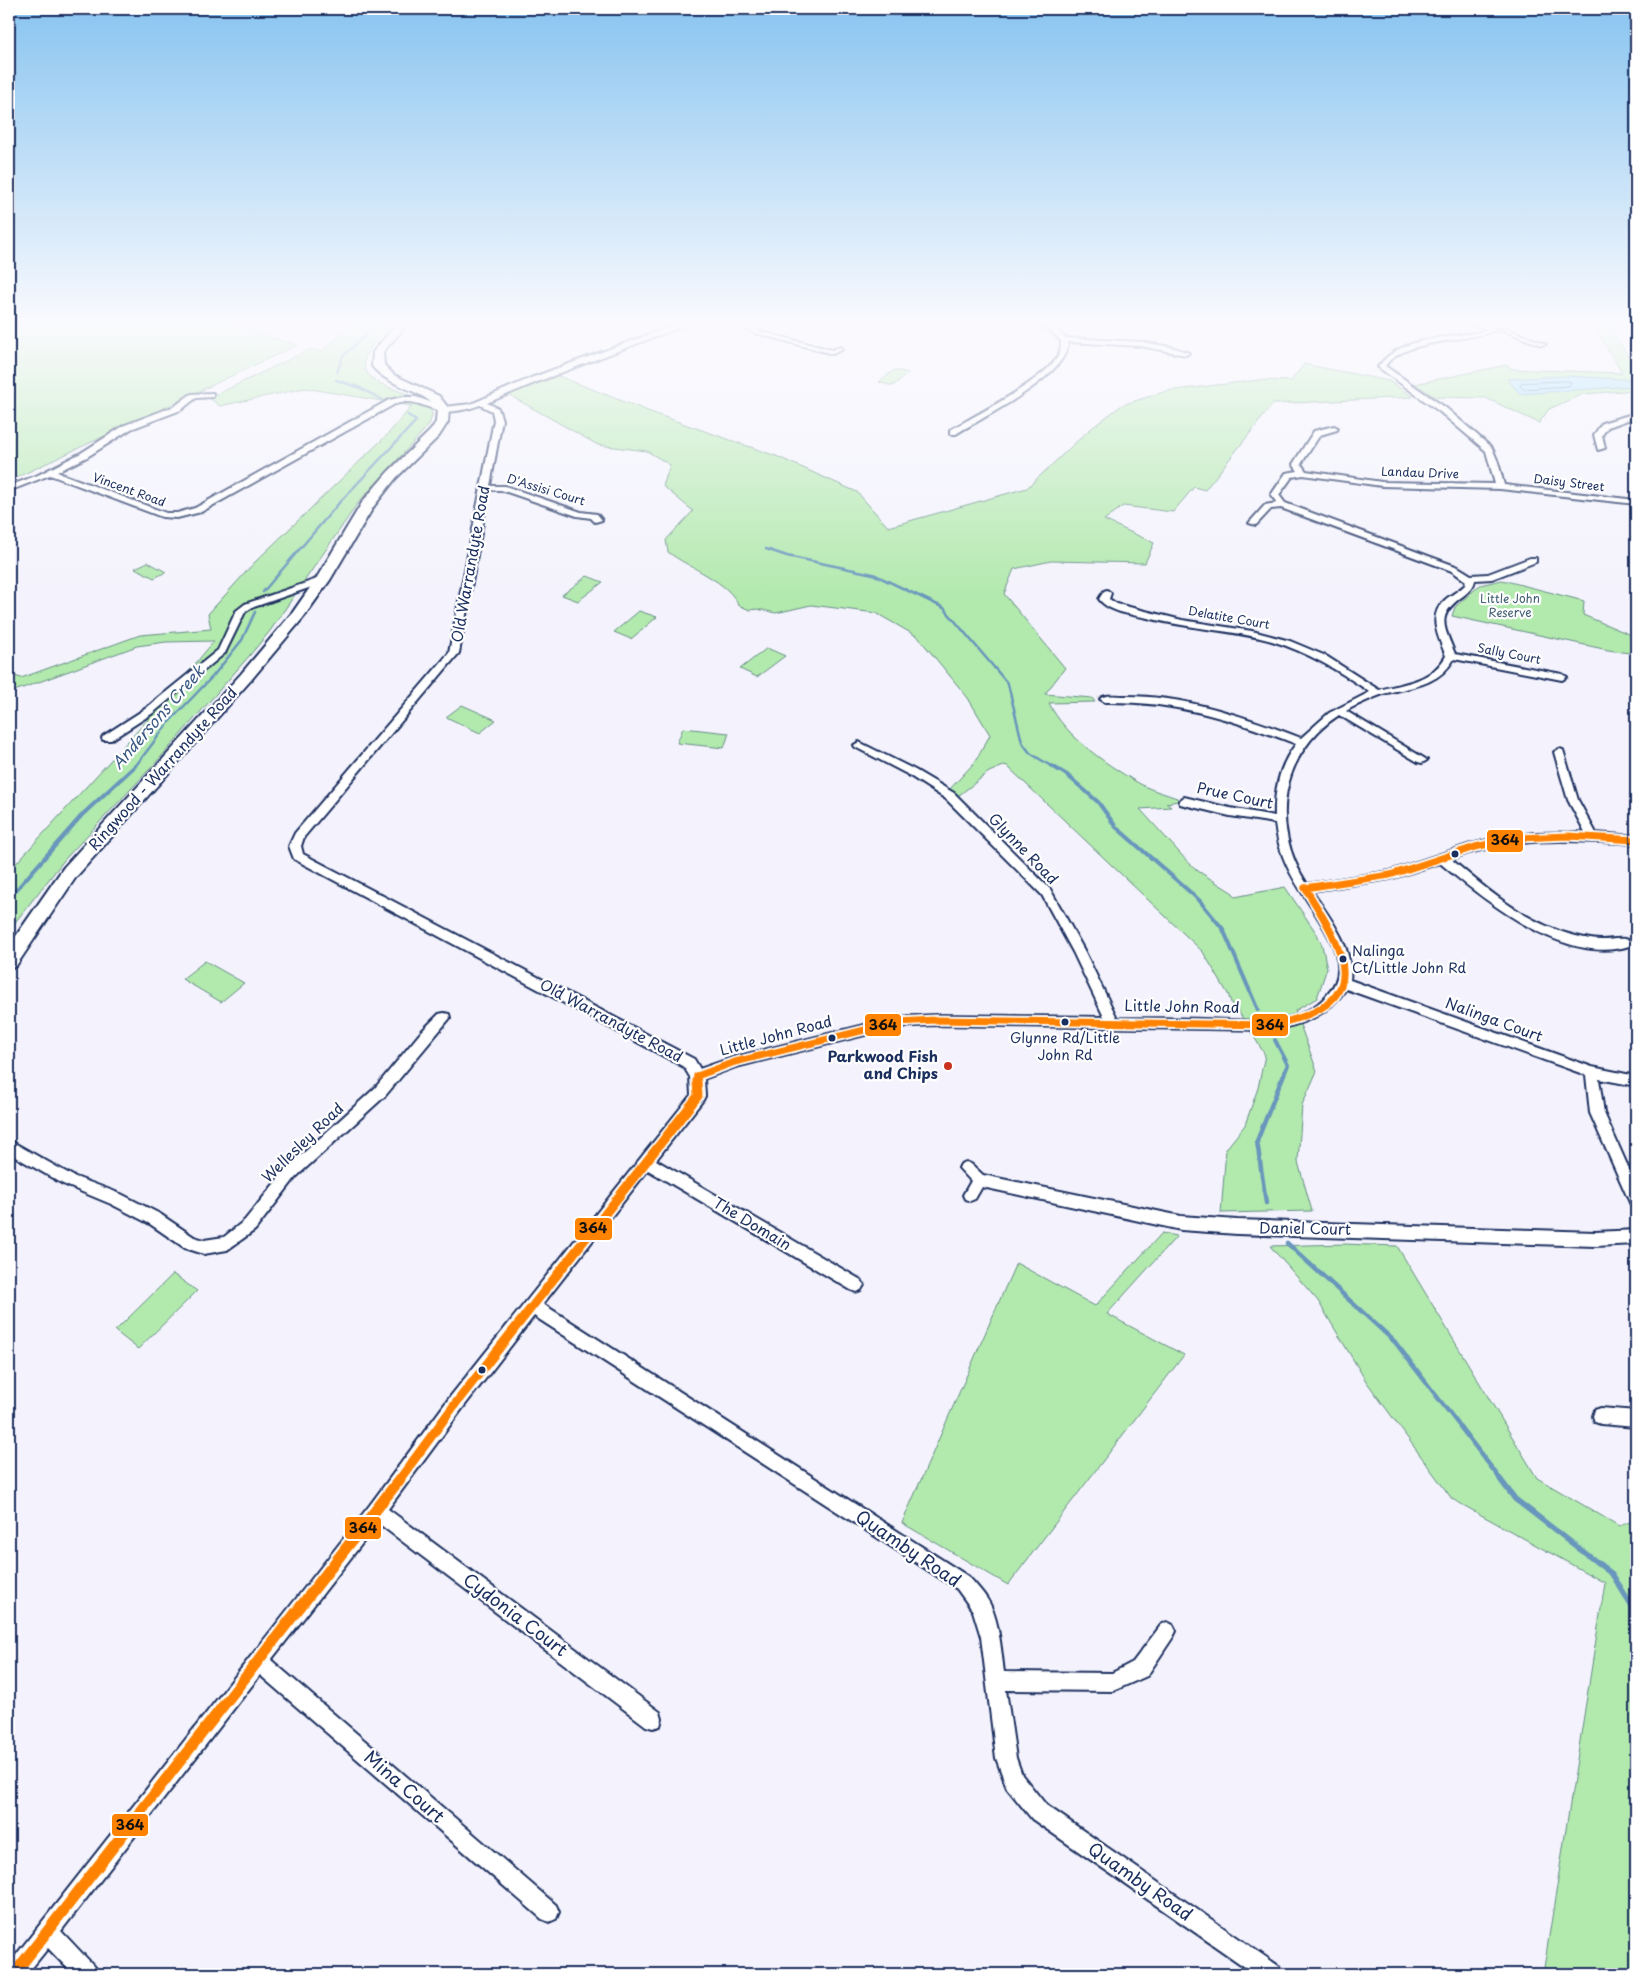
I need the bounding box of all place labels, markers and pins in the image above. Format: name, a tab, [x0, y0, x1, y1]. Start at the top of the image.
unlabelled marker	[1450, 849, 1460, 859]
place label: Nalinga Ct/Little John Rd	[1352, 940, 1466, 978]
marker: Nalinga Ct/Little John Rd	[1338, 954, 1348, 964]
marker: Glynne Rd/Little John Rd	[1060, 1017, 1070, 1027]
place label: Glynne Rd/Little John Rd	[1010, 1027, 1120, 1065]
unlabelled marker	[827, 1033, 837, 1043]
place label: Parkwood Fish and Chips	[827, 1044, 938, 1084]
marker: Parkwood Fish and Chips	[942, 1060, 954, 1072]
unlabelled marker	[477, 1365, 487, 1375]

